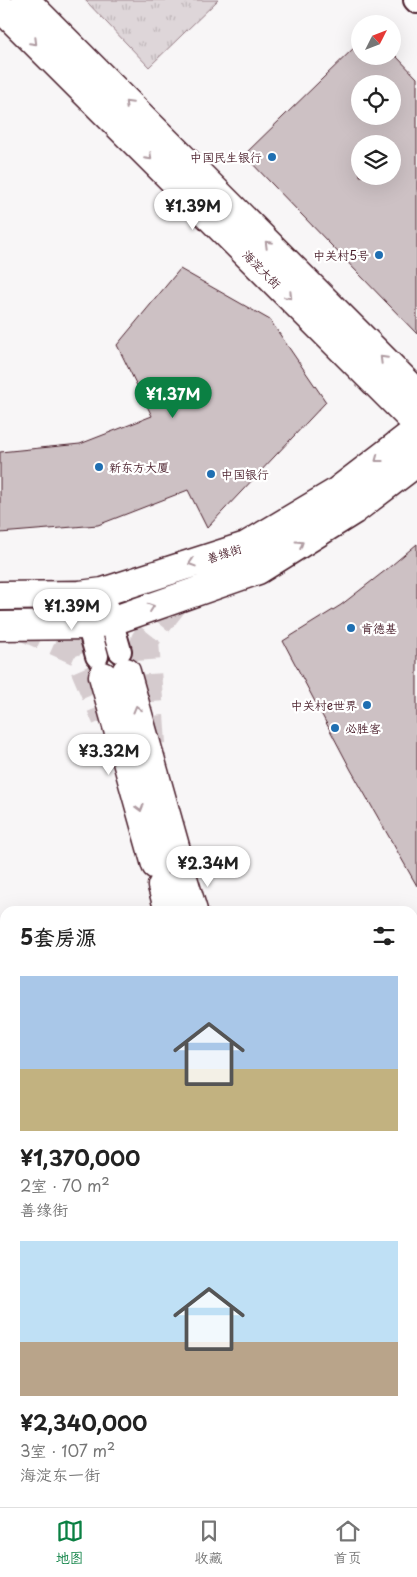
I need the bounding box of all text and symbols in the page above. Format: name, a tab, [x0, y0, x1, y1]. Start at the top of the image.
north arrow	[351, 15, 401, 65]
map controls	[351, 15, 401, 185]
one-way arrow	[29, 36, 38, 45]
button: locate	[351, 75, 401, 125]
one-way arrow	[125, 101, 134, 110]
button: layers	[351, 135, 401, 185]
place label: 中国民生银行	[190, 148, 262, 166]
one-way arrow	[144, 151, 153, 160]
marker: 中国民生银行	[266, 151, 278, 163]
pin: ¥1.39M	[152, 188, 234, 231]
text: ¥1.39M	[165, 193, 221, 217]
one-way arrow	[265, 240, 274, 249]
street label: 海淀大街	[239, 246, 285, 292]
place label: 中关村5号	[313, 246, 369, 264]
marker: 中关村5号	[373, 249, 385, 261]
one-way arrow	[283, 291, 292, 300]
one-way arrow	[379, 355, 388, 364]
pin: ¥1.37M	[132, 376, 214, 419]
text: ¥1.37M	[146, 381, 200, 405]
one-way arrow	[375, 454, 384, 462]
place label: 新东方大厦	[109, 458, 169, 476]
marker: 新东方大厦	[93, 461, 105, 473]
place label: 中国银行	[221, 465, 269, 483]
marker: 中国银行	[205, 468, 217, 480]
street label: 善缘街	[204, 539, 244, 567]
one-way arrow	[294, 541, 303, 550]
one-way arrow	[188, 557, 197, 567]
pin: ¥1.39M	[31, 588, 113, 631]
text: ¥1.39M	[44, 593, 100, 617]
one-way arrow	[146, 603, 155, 613]
place label: 肯德基	[361, 619, 397, 637]
marker: 肯德基	[345, 622, 357, 634]
place label: 中关村e世界	[291, 696, 357, 714]
marker: 中关村e世界	[361, 699, 373, 711]
one-way arrow	[132, 706, 142, 714]
place label: 必胜客	[345, 719, 381, 737]
marker: 必胜客	[329, 722, 341, 734]
pin: ¥3.32M	[68, 734, 150, 776]
text: ¥3.32M	[79, 738, 139, 762]
one-way arrow	[134, 803, 145, 812]
pin: ¥2.34M	[167, 846, 249, 888]
text: ¥2.34M	[177, 850, 239, 874]
text: 5套房源	[20, 920, 96, 952]
icon: filters	[370, 922, 398, 950]
icon: home	[164, 1009, 254, 1099]
text: ¥1,370,000	[20, 1141, 140, 1173]
text: 2室 · 70 m²	[20, 1173, 110, 1197]
text: 善缘街	[20, 1197, 68, 1221]
icon: home	[164, 1274, 254, 1364]
text: ¥2,340,000	[20, 1406, 147, 1438]
text: 3室 · 107 m²	[20, 1438, 115, 1462]
text: 海淀东一街	[20, 1462, 100, 1486]
tab: 地图	[56, 1517, 84, 1568]
tab: 收藏	[195, 1517, 223, 1568]
tab: 首页	[334, 1517, 362, 1568]

